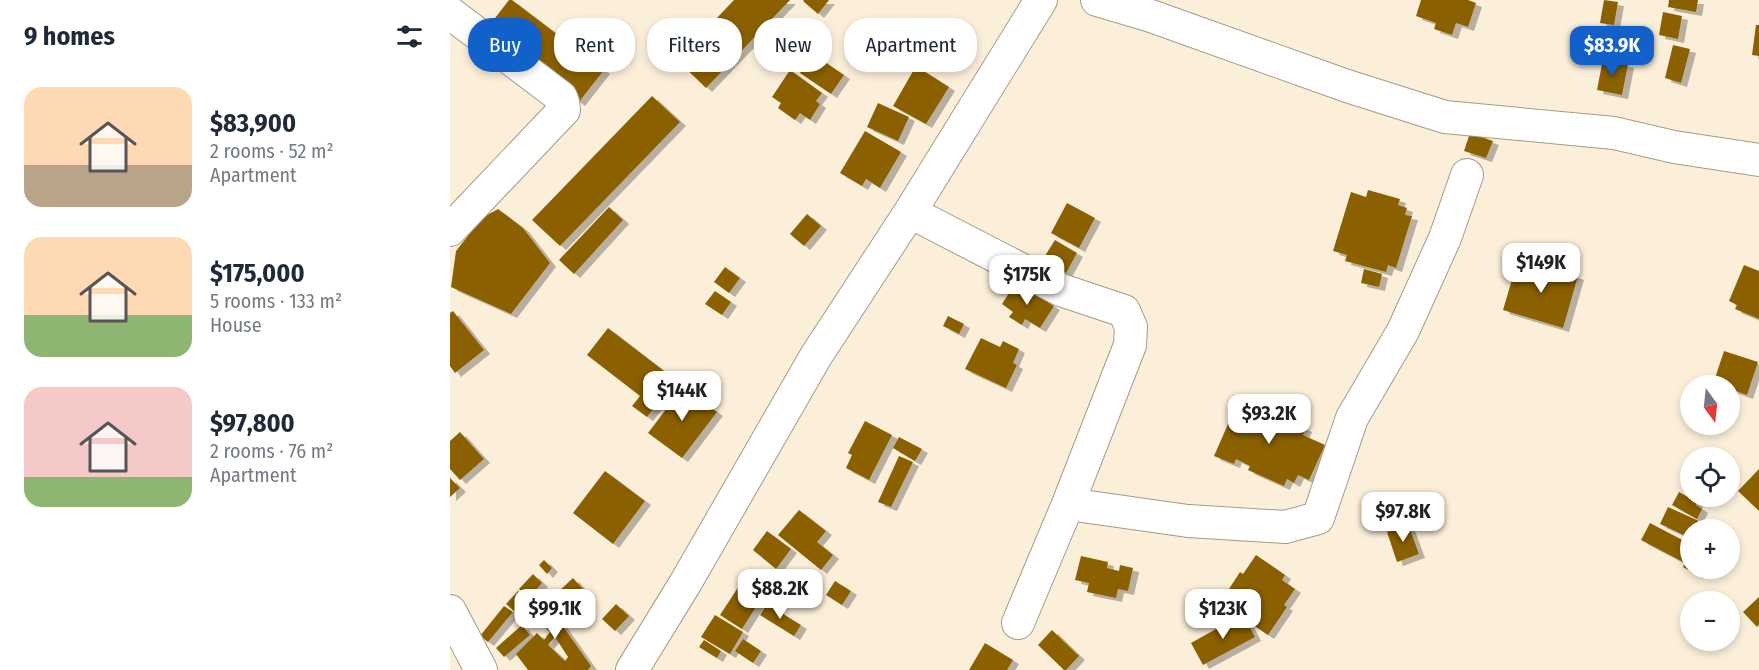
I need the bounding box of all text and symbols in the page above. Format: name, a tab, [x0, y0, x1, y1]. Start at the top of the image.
chip: Buy	[468, 18, 542, 72]
chip: Rent	[554, 18, 635, 72]
chip: Filters	[647, 18, 742, 72]
chip: New	[754, 18, 832, 72]
chip: Apartment	[844, 18, 977, 72]
icon: filters	[393, 20, 426, 53]
text: 9 homes	[24, 21, 115, 52]
pin: $83.9K	[1563, 26, 1661, 77]
text: $83.9K	[1584, 33, 1640, 57]
text: $83,900	[210, 108, 296, 139]
icon: home	[72, 111, 144, 183]
text: 2 rooms · 52 m²	[210, 139, 334, 163]
text: Apartment	[210, 163, 297, 187]
pin: $149K	[1499, 243, 1583, 294]
text: $149K	[1516, 250, 1566, 274]
pin: $175K	[985, 255, 1069, 306]
text: $175,000	[210, 258, 305, 289]
icon: home	[72, 261, 144, 333]
text: $175K	[1003, 262, 1051, 286]
text: 5 rooms · 133 m²	[210, 289, 342, 313]
text: House	[210, 313, 262, 337]
pin: $144K	[640, 371, 724, 422]
north arrow	[1680, 375, 1740, 435]
map controls	[1680, 375, 1740, 651]
text: $144K	[657, 378, 707, 402]
pin: $93.2K	[1220, 394, 1318, 445]
text: $93.2K	[1242, 401, 1296, 425]
text: $97,800	[210, 408, 295, 439]
icon: home	[72, 411, 144, 483]
text: 2 rooms · 76 m²	[210, 439, 333, 463]
button: locate	[1680, 447, 1740, 507]
text: Apartment	[210, 463, 297, 487]
pin: $97.8K	[1354, 492, 1452, 543]
text: $97.8K	[1375, 499, 1431, 523]
button: +	[1680, 519, 1740, 579]
pin: $88.2K	[731, 569, 829, 620]
text: $88.2K	[752, 576, 808, 600]
pin: $99.1K	[506, 589, 604, 640]
pin: $123K	[1181, 589, 1265, 640]
button: −	[1680, 591, 1740, 651]
text: $99.1K	[529, 596, 581, 620]
text: $123K	[1199, 596, 1247, 620]

